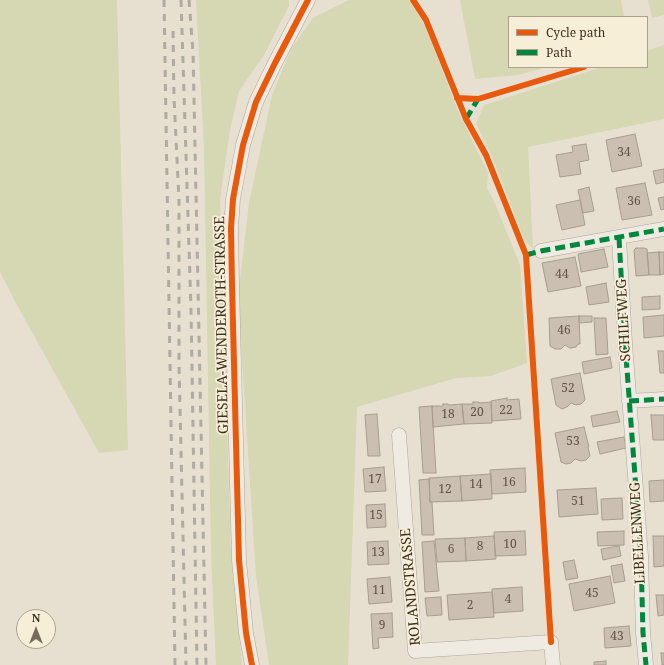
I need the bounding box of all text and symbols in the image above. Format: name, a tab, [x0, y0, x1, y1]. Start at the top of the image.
legend	[508, 16, 648, 68]
text: Cycle path	[546, 24, 605, 41]
text: Path	[546, 44, 572, 61]
house number: 34	[617, 146, 631, 160]
house number: 36	[627, 195, 641, 209]
street label: GIESELA-WENDEROTH-STRASSE	[212, 216, 232, 434]
house number: 44	[555, 268, 569, 282]
street label: SCHILFWEG	[613, 278, 635, 362]
house number: 46	[557, 324, 571, 338]
house number: 52	[561, 382, 575, 396]
house number: 22	[499, 404, 513, 418]
house number: 20	[470, 406, 484, 420]
house number: 18	[441, 408, 455, 422]
house number: 53	[566, 435, 580, 449]
house number: 17	[368, 473, 382, 487]
house number: 16	[502, 476, 516, 490]
house number: 14	[469, 478, 483, 492]
street label: LIBELLENWEG	[627, 482, 649, 584]
house number: 12	[438, 483, 452, 497]
house number: 51	[571, 495, 585, 509]
house number: 15	[369, 509, 383, 523]
street label: ROLANDSTRASSE	[398, 528, 424, 646]
house number: 10	[503, 538, 517, 552]
house number: 8	[477, 540, 483, 554]
house number: 6	[448, 543, 454, 557]
house number: 13	[371, 546, 385, 560]
house number: 11	[372, 584, 386, 598]
house number: 45	[585, 587, 599, 601]
house number: 4	[505, 593, 511, 607]
house number: 2	[467, 599, 473, 613]
north arrow	[16, 609, 56, 649]
text: N	[32, 610, 40, 625]
house number: 9	[379, 619, 385, 633]
house number: 43	[610, 630, 624, 644]

